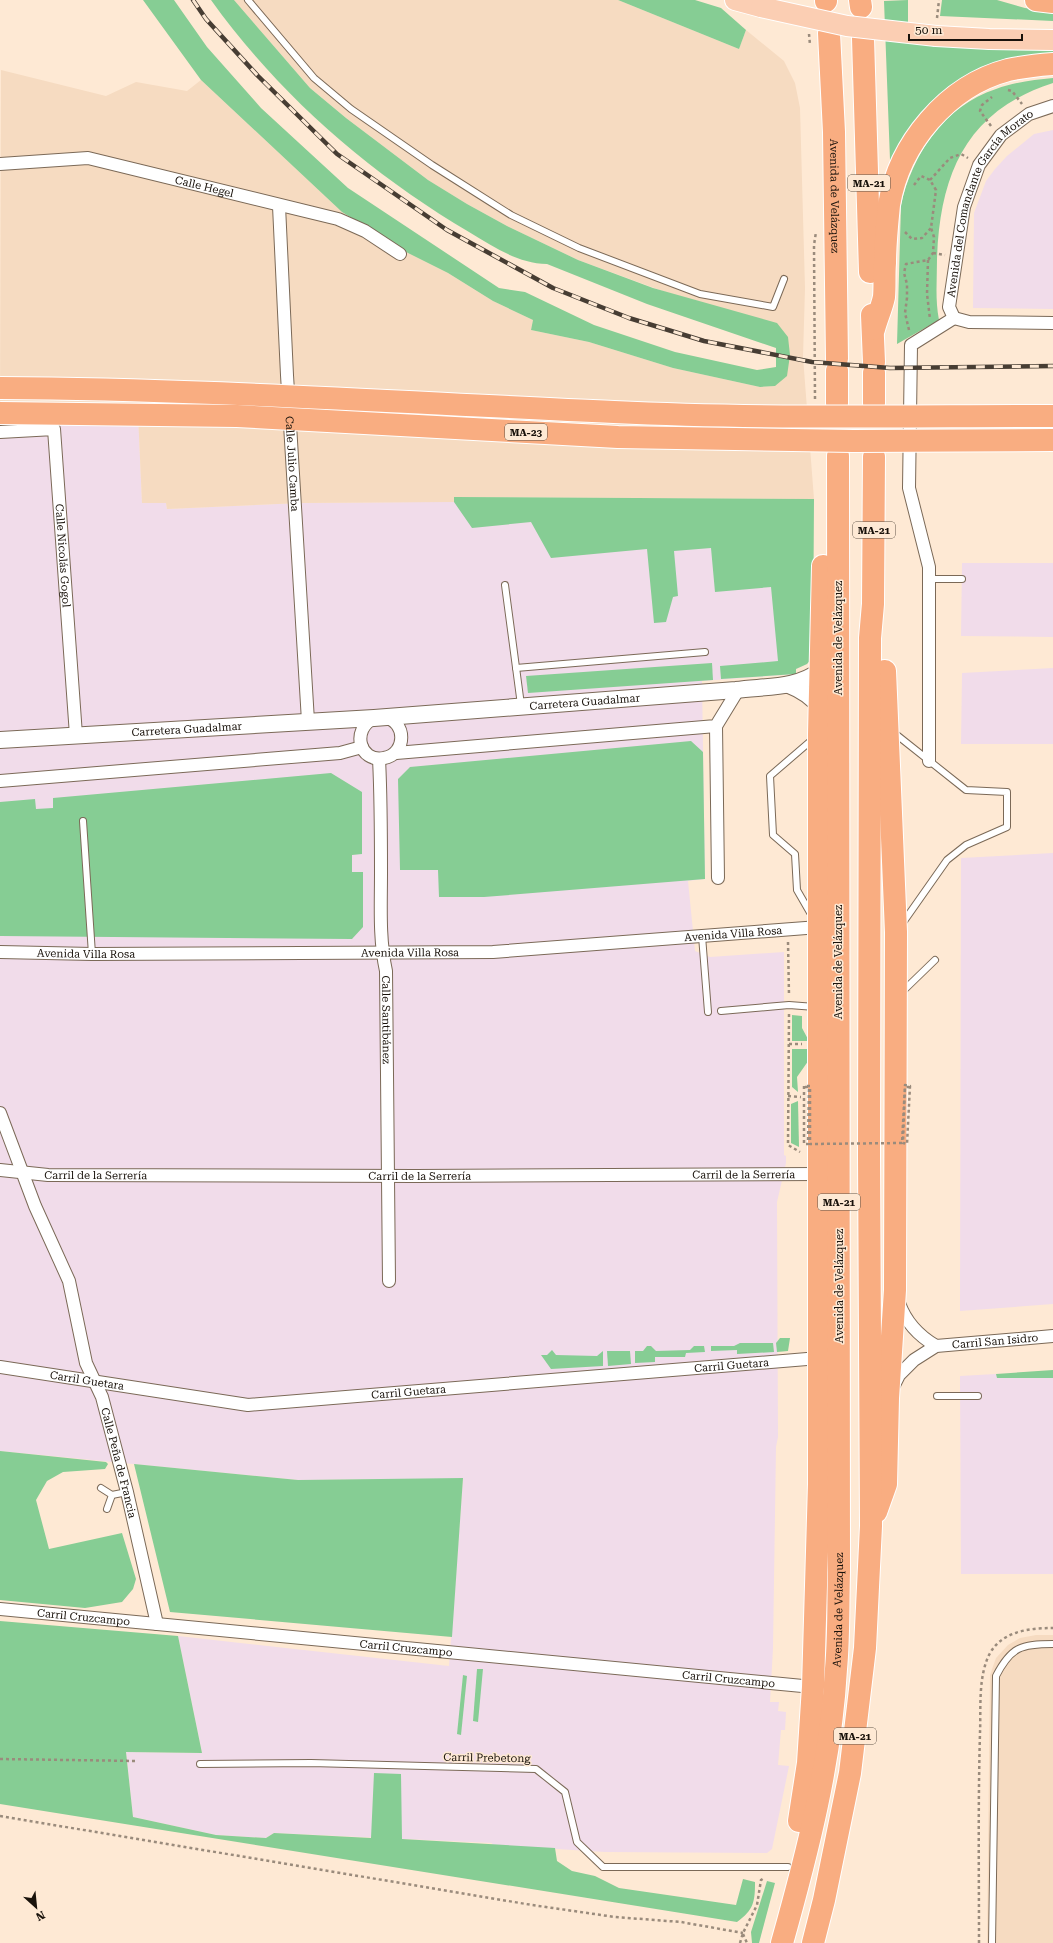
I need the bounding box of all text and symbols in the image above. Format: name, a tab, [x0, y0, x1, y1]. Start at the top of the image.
scale bar	[909, 16, 1022, 42]
text: 50 m	[915, 23, 942, 37]
street label: Avenida del Comandante García Morato	[944, 107, 1035, 298]
street label: Avenida de Velázquez	[828, 139, 842, 253]
street label: Calle Hegel	[174, 173, 236, 200]
road number: MA-21	[848, 175, 890, 191]
street label: Calle Julio Camba	[283, 416, 302, 512]
road number: MA-23	[505, 424, 547, 440]
street label: Calle Nicolás Gogol	[53, 503, 73, 608]
road number: MA-21	[853, 522, 895, 538]
street label: Avenida de Velázquez	[832, 581, 845, 695]
street label: Carretera Guadalmar	[529, 691, 641, 712]
street label: Carretera Guadalmar	[131, 719, 243, 739]
street label: Avenida de Velázquez	[832, 905, 845, 1019]
street label: Avenida Villa Rosa	[684, 923, 783, 944]
street label: Avenida Villa Rosa	[37, 946, 135, 961]
street label: Avenida Villa Rosa	[361, 946, 459, 959]
street label: Calle Santibánez	[380, 975, 393, 1064]
street label: Carril de la Serrería	[44, 1168, 147, 1182]
street label: Carril de la Serrería	[692, 1168, 795, 1181]
street label: Carril de la Serrería	[368, 1169, 471, 1183]
road number: MA-21	[818, 1194, 860, 1210]
street label: Avenida de Velázquez	[833, 1229, 846, 1343]
street label: Carril San Isidro	[951, 1331, 1039, 1351]
street label: Carril Guetara	[694, 1356, 769, 1375]
street label: Carril Guetara	[49, 1368, 125, 1392]
street label: Carril Guetara	[371, 1382, 446, 1401]
street label: Calle Peña de Francia	[99, 1406, 139, 1519]
street label: Avenida de Velázquez	[830, 1553, 846, 1668]
street label: Carril Cruzcampo	[37, 1606, 131, 1628]
street label: Carril Cruzcampo	[359, 1637, 453, 1659]
street label: Carril Cruzcampo	[682, 1668, 776, 1690]
road number: MA-21	[834, 1728, 876, 1744]
street label: Carril Prebetong	[443, 1751, 531, 1765]
north arrow	[16, 1887, 56, 1927]
text: N	[33, 1908, 47, 1923]

